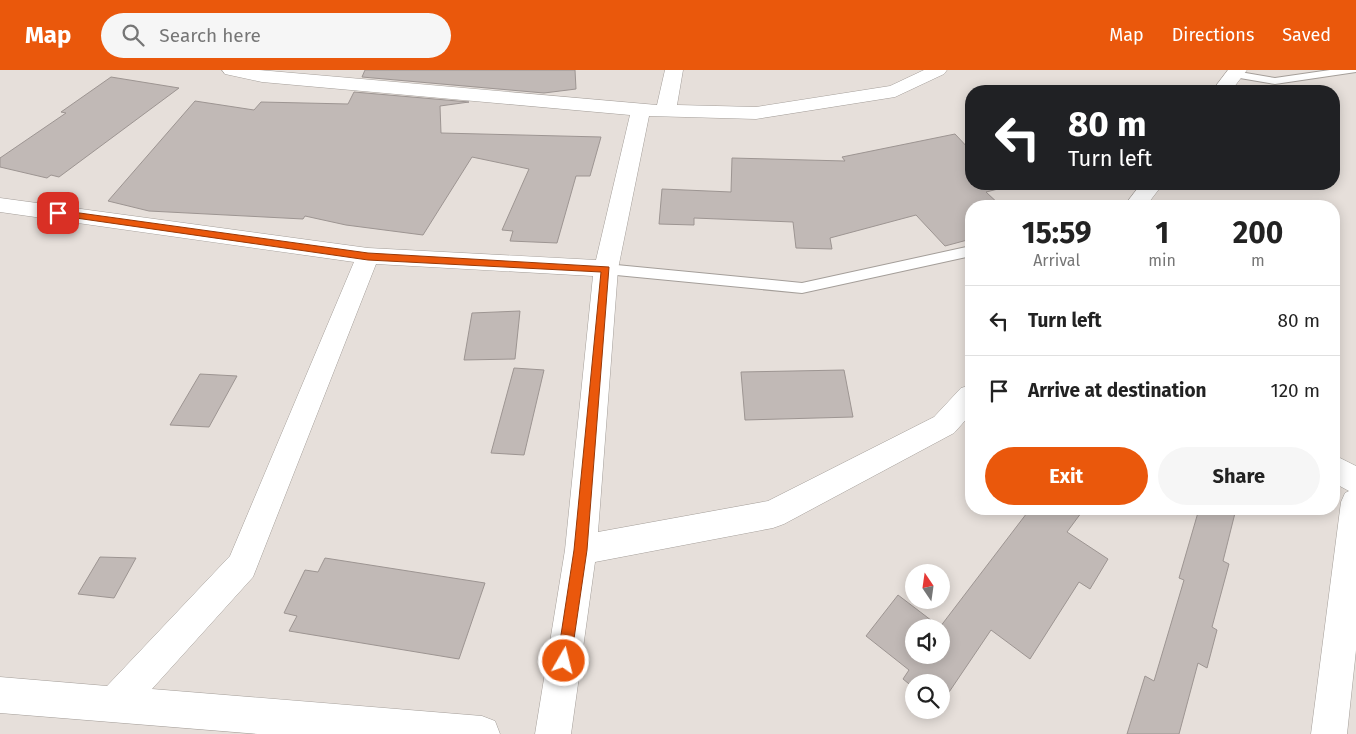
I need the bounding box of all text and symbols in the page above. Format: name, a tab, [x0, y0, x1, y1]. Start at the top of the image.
search box	[101, 13, 451, 58]
text: Map	[25, 21, 71, 49]
icon: search	[119, 21, 147, 49]
text: Search here	[159, 24, 261, 47]
text: Map	[1109, 24, 1144, 46]
text: Directions	[1172, 24, 1254, 46]
text: Saved	[1282, 24, 1331, 46]
text: 80 m	[1068, 103, 1147, 145]
icon: left	[985, 105, 1050, 170]
text: Turn left	[1068, 145, 1152, 172]
pin	[37, 192, 79, 234]
icon: arrive	[44, 199, 72, 227]
text: 15:59	[1022, 215, 1092, 251]
text: 1	[1155, 215, 1169, 251]
text: 200	[1233, 215, 1283, 251]
text: Arrival	[1033, 251, 1080, 270]
text: min	[1148, 251, 1176, 270]
text: m	[1251, 251, 1265, 270]
icon: left	[985, 307, 1013, 335]
text: Turn left	[1028, 309, 1102, 332]
text: 80 m	[1278, 309, 1320, 332]
icon: arrive	[985, 377, 1013, 405]
text: Arrive at destination	[1028, 379, 1207, 402]
text: 120 m	[1270, 379, 1320, 402]
button: Exit	[985, 447, 1148, 505]
button: Share	[1158, 447, 1320, 505]
north arrow	[905, 564, 950, 609]
map controls	[905, 564, 950, 719]
button: sound	[905, 619, 950, 664]
position arrow	[537, 634, 589, 686]
button: search	[905, 674, 950, 719]

